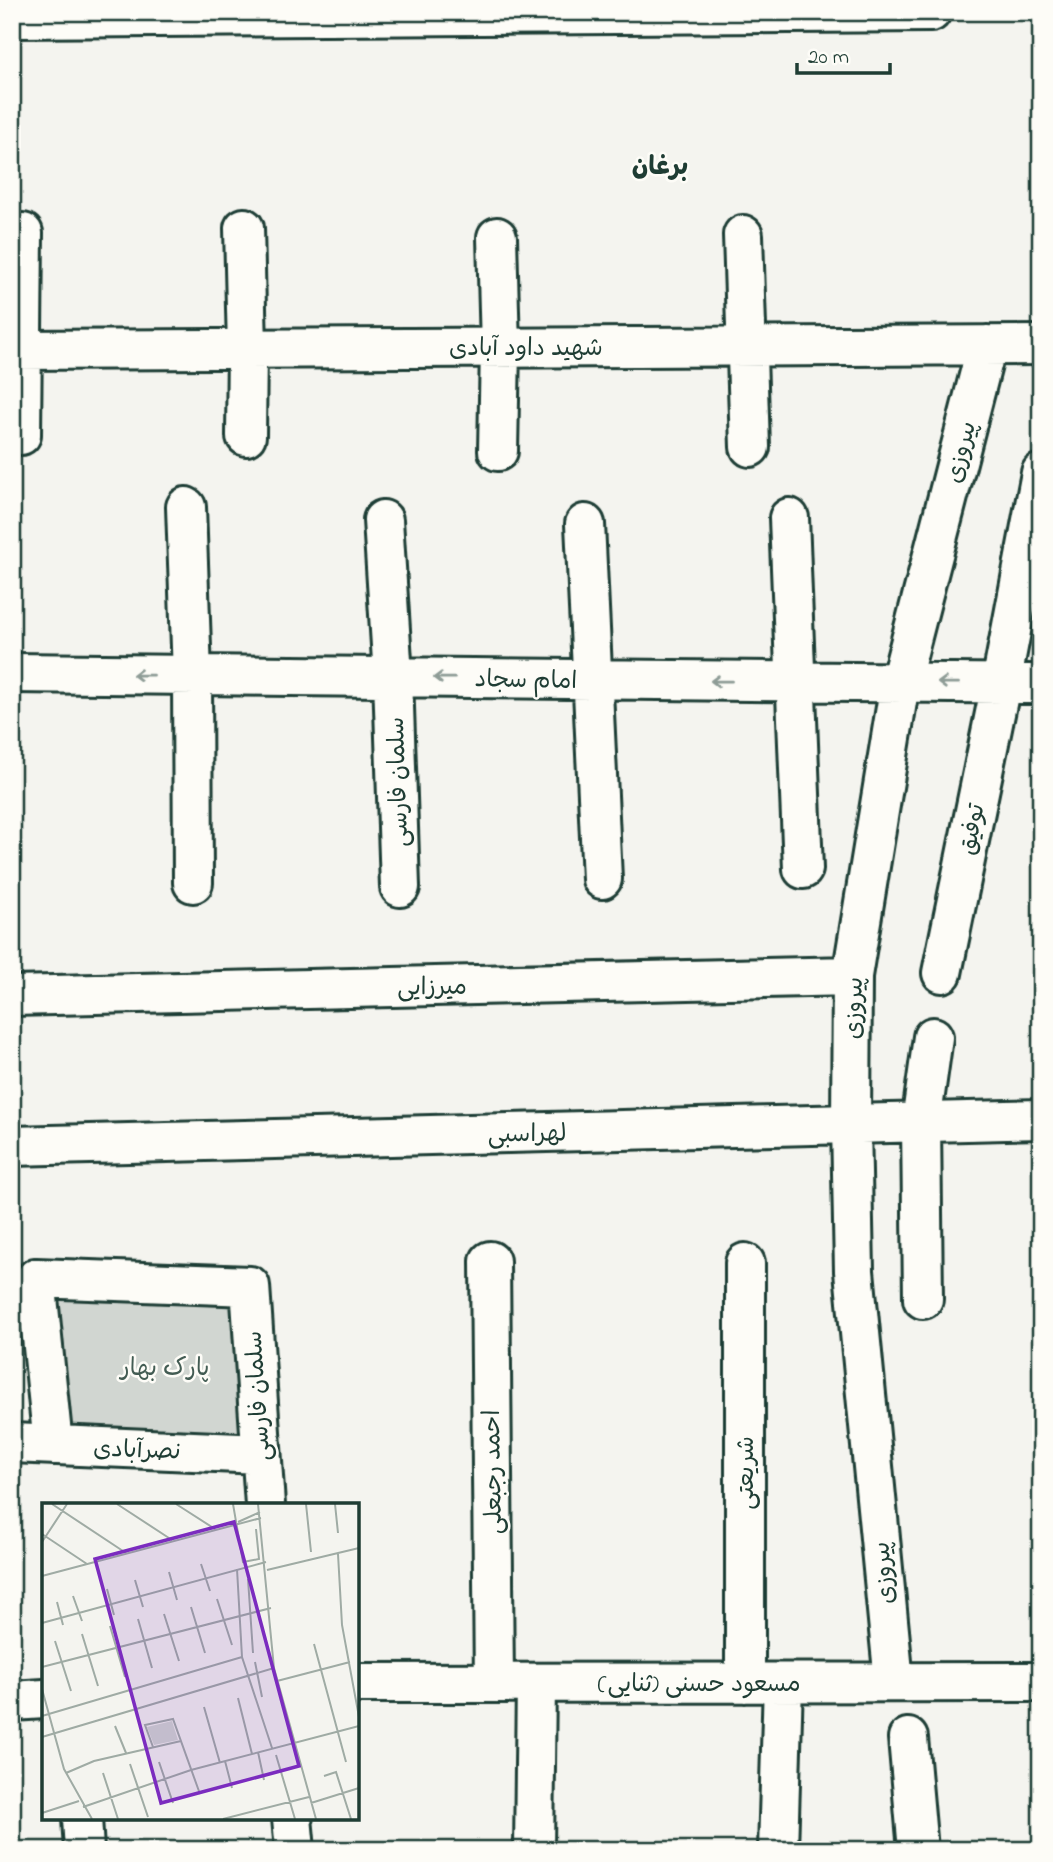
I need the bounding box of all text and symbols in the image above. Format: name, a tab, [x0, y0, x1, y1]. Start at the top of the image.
scale bar	[797, 32, 890, 76]
text: 20 m	[808, 43, 849, 73]
district label: برغان	[632, 149, 688, 187]
street label: شهید داود آبادی	[449, 332, 603, 367]
street label: پیروزی	[938, 418, 987, 487]
street label: امام سجاد	[474, 663, 578, 700]
one-way arrow	[132, 668, 155, 682]
one-way arrow	[433, 671, 456, 685]
one-way arrow	[709, 674, 732, 688]
one-way arrow	[937, 677, 960, 690]
street label: سلمان فارسی	[380, 716, 419, 848]
street label: توفیق	[951, 800, 996, 858]
street label: میرزایی	[397, 970, 467, 1007]
street label: پیروزی	[837, 976, 874, 1040]
street label: لهراسبی	[487, 1117, 567, 1154]
street label: سلمان فارسی	[237, 1330, 281, 1462]
park label: پارک‌ بهار	[118, 1352, 210, 1387]
street label: احمد رجبعلی	[476, 1409, 513, 1535]
street label: نصرآبادی	[92, 1432, 181, 1471]
street label: شریعتی	[730, 1436, 765, 1510]
inset map	[42, 1503, 359, 1820]
street label: پیروزی	[865, 1540, 906, 1605]
street label: مسعود حسنی (ثنایی)	[597, 1668, 801, 1703]

